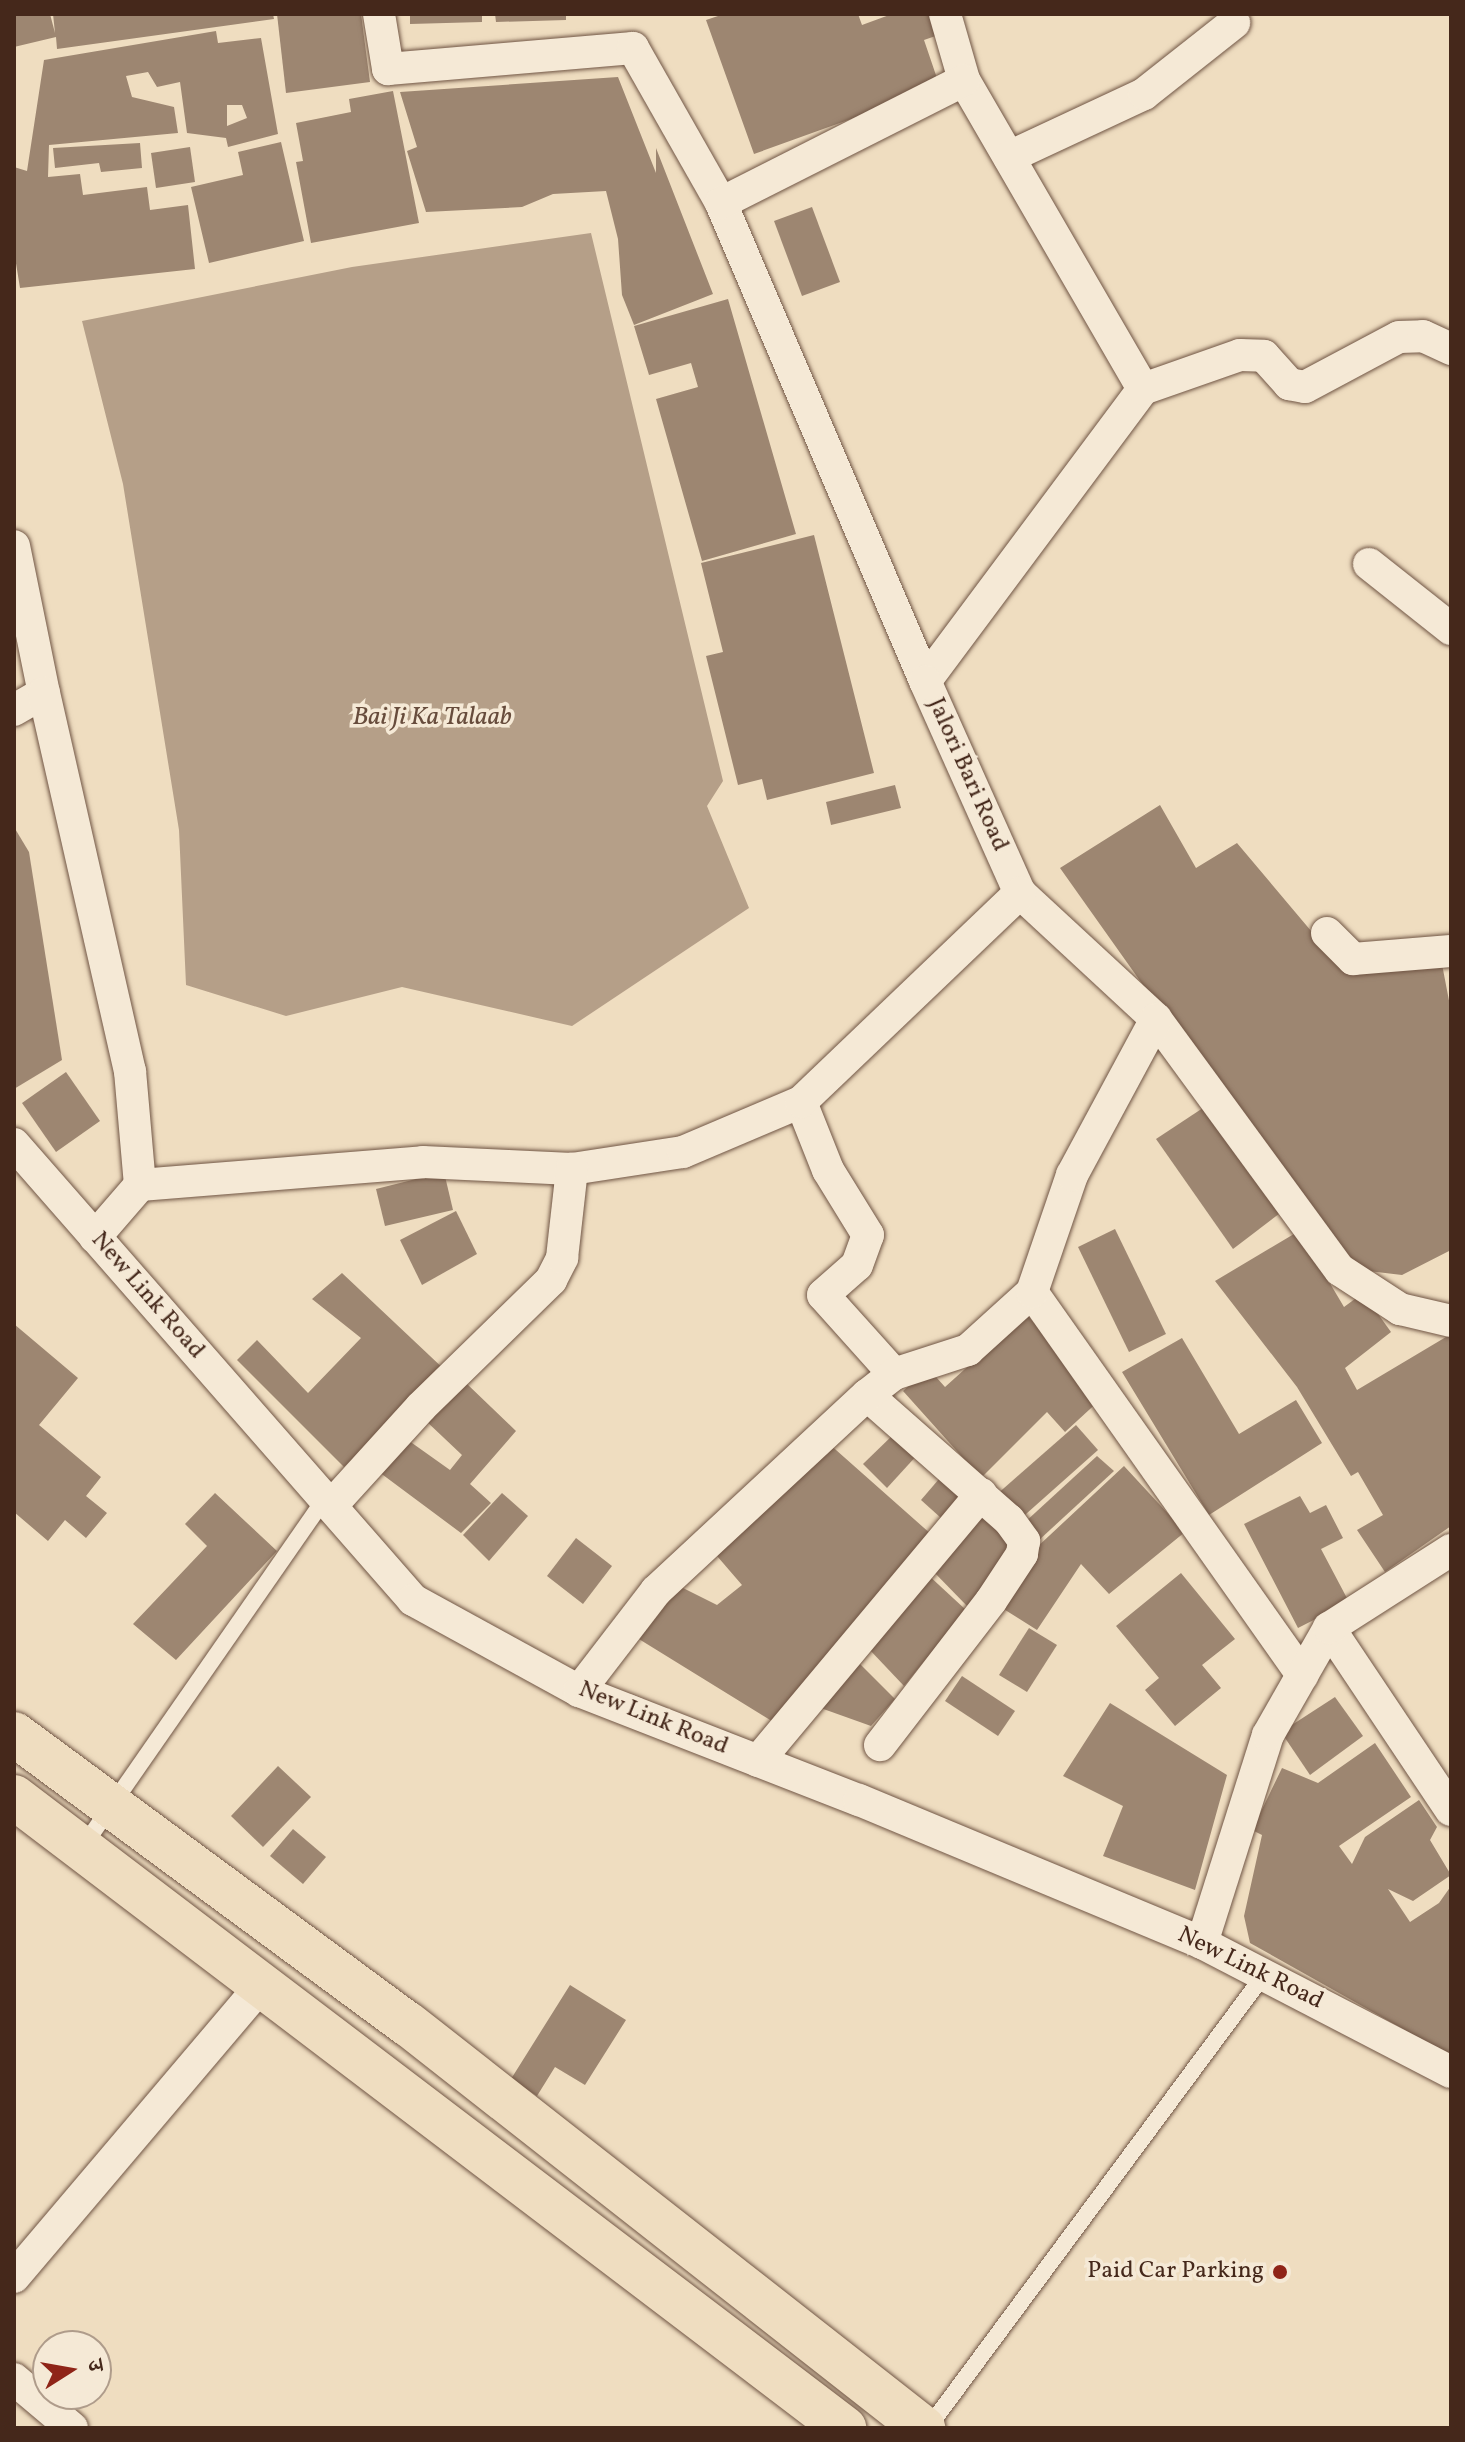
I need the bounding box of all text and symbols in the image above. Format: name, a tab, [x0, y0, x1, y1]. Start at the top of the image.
street label: Jalori Bari Road	[920, 694, 1014, 856]
water label: Bai Ji Ka Talaab	[353, 702, 511, 734]
street label: New Link Road	[84, 1226, 210, 1366]
street label: New Link Road	[574, 1676, 732, 1762]
street label: New Link Road	[1172, 1921, 1328, 2017]
place label: Paid Car Parking	[1087, 2258, 1264, 2286]
marker: Paid Car Parking	[1271, 2263, 1289, 2281]
north arrow	[32, 2330, 112, 2410]
text: उ	[78, 2357, 110, 2374]

